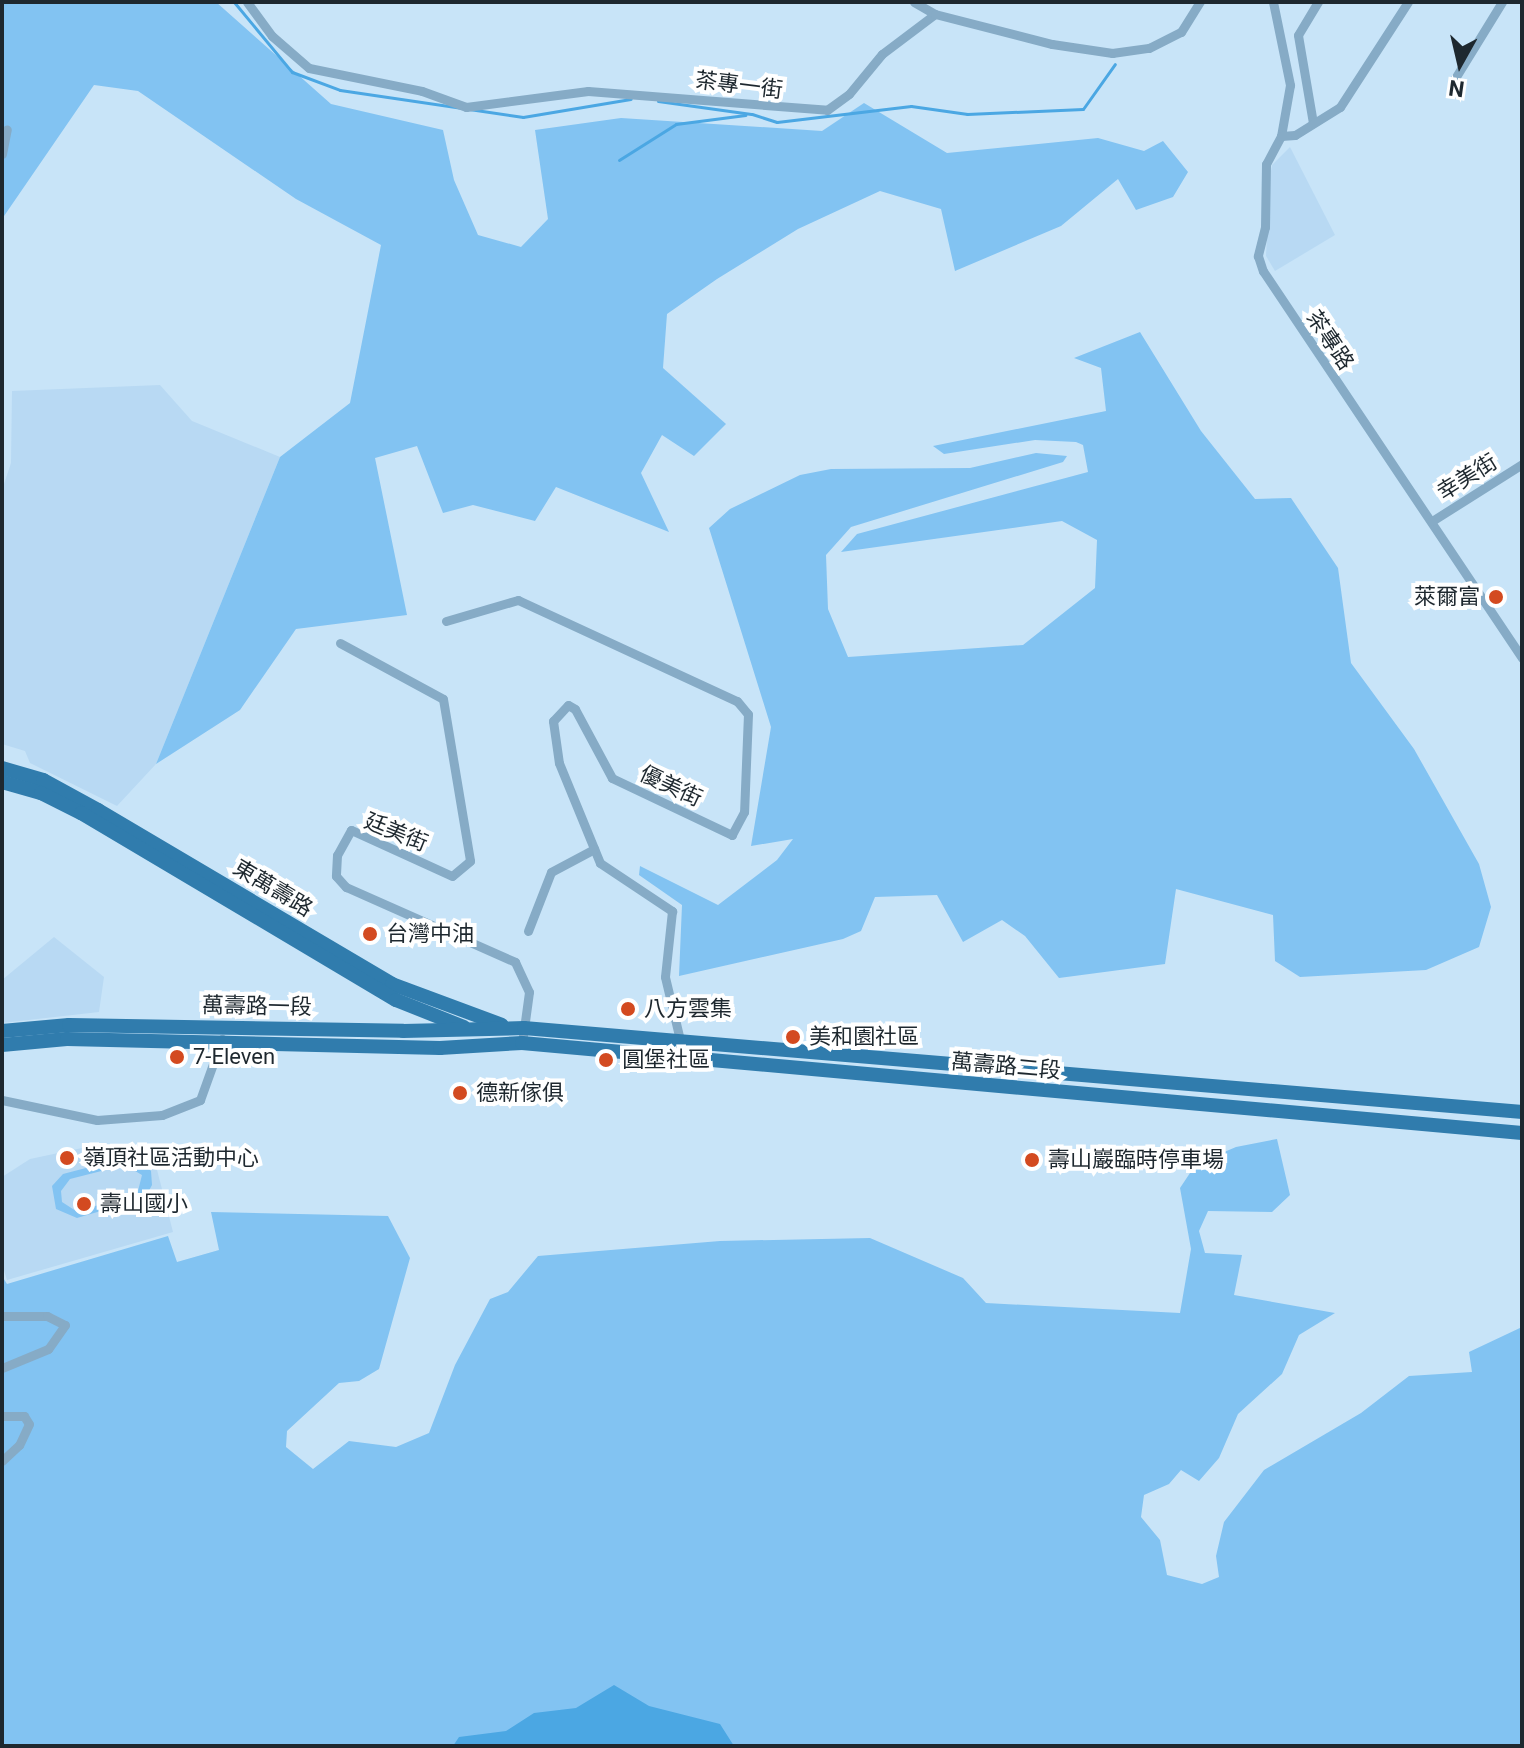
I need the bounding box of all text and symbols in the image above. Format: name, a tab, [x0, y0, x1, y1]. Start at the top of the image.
north arrow	[1420, 24, 1500, 104]
street label: 茶專一街	[694, 67, 784, 103]
text: N	[1447, 75, 1466, 102]
street label: 茶專路	[1301, 305, 1359, 375]
street label: 幸美街	[1432, 448, 1502, 506]
place label: 萊爾富	[1414, 584, 1480, 610]
marker: 萊爾富	[1487, 588, 1505, 606]
street label: 優美街	[636, 760, 706, 812]
street label: 廷美街	[360, 807, 432, 857]
street label: 東萬壽路	[228, 854, 318, 922]
place label: 台灣中油	[386, 921, 474, 947]
marker: 台灣中油	[361, 925, 379, 943]
street label: 萬壽路一段	[202, 992, 312, 1020]
place label: 八方雲集	[644, 996, 732, 1022]
marker: 八方雲集	[619, 1000, 637, 1018]
place label: 美和園社區	[809, 1024, 919, 1050]
marker: 美和園社區	[784, 1028, 802, 1046]
place label: 7-Eleven	[193, 1044, 275, 1070]
place label: 圓堡社區	[622, 1047, 710, 1073]
marker: 7-Eleven	[168, 1048, 186, 1066]
street label: 萬壽路二段	[950, 1048, 1062, 1084]
marker: 圓堡社區	[597, 1051, 615, 1069]
place label: 德新傢俱	[476, 1080, 564, 1106]
marker: 德新傢俱	[451, 1084, 469, 1102]
place label: 嶺頂社區活動中心	[83, 1145, 259, 1171]
place label: 壽山巖臨時停車場	[1048, 1147, 1224, 1173]
marker: 嶺頂社區活動中心	[58, 1149, 76, 1167]
marker: 壽山巖臨時停車場	[1023, 1151, 1041, 1169]
place label: 壽山國小	[100, 1191, 188, 1217]
marker: 壽山國小	[75, 1195, 93, 1213]

